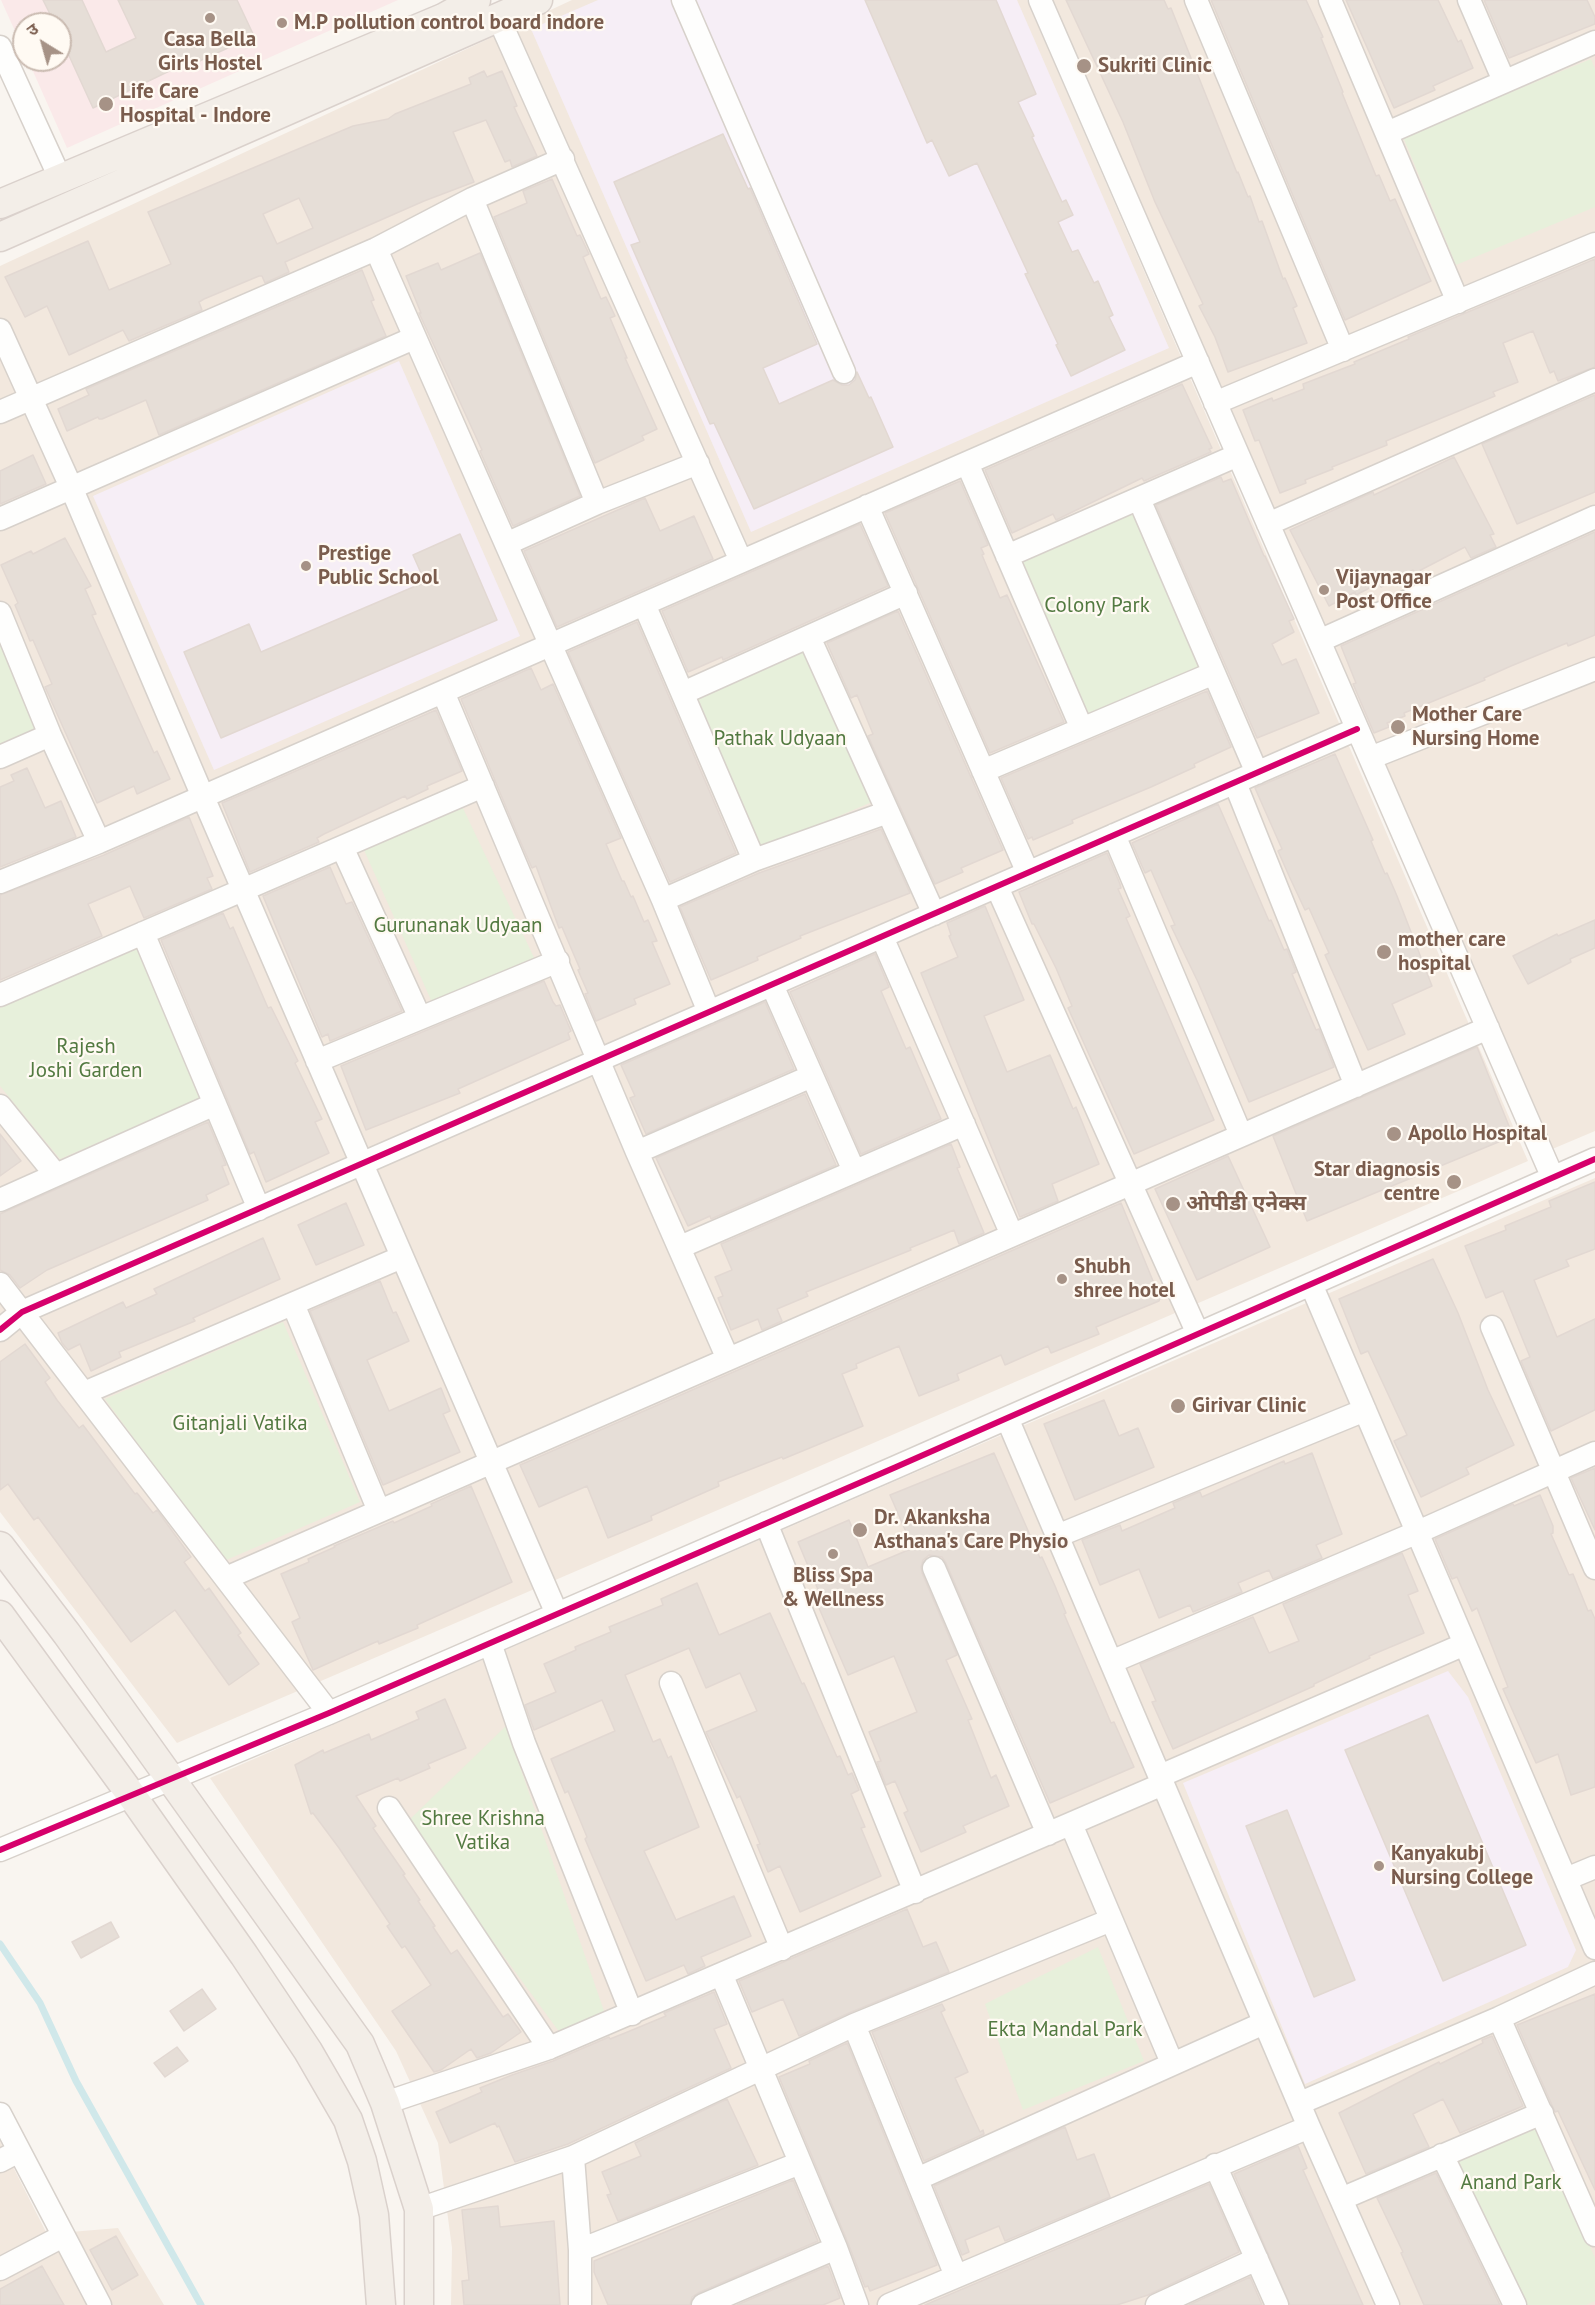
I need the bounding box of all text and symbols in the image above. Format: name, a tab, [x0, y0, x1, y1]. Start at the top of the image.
place label: M.P pollution control board indore	[294, 10, 604, 36]
marker: Casa Bella Girls Hostel	[203, 11, 217, 25]
north arrow	[12, 12, 72, 72]
marker: M.P pollution control board indore	[275, 16, 289, 30]
text: उ	[23, 18, 42, 40]
place label: Casa Bella Girls Hostel	[158, 27, 262, 77]
place label: Sukriti Clinic	[1098, 53, 1212, 79]
marker: Sukriti Clinic	[1075, 57, 1093, 75]
place label: Life Care Hospital - Indore	[120, 79, 271, 129]
marker: Life Care Hospital - Indore	[97, 95, 115, 113]
place label: Prestige Public School	[318, 541, 439, 591]
marker: Prestige Public School	[299, 559, 313, 573]
place label: Vijaynagar Post Office	[1336, 565, 1432, 615]
marker: Vijaynagar Post Office	[1317, 583, 1331, 597]
park label: Colony Park	[1044, 593, 1150, 619]
place label: Mother Care Nursing Home	[1412, 702, 1540, 752]
marker: Mother Care Nursing Home	[1389, 718, 1407, 736]
park label: Pathak Udyaan	[713, 726, 847, 752]
park label: Gurunanak Udyaan	[373, 913, 543, 939]
place label: mother care hospital	[1398, 927, 1506, 977]
marker: mother care hospital	[1375, 943, 1393, 961]
park label: Rajesh Joshi Garden	[30, 1034, 142, 1084]
place label: Apollo Hospital	[1408, 1121, 1547, 1147]
marker: Apollo Hospital	[1385, 1125, 1403, 1143]
place label: Star diagnosis centre	[1314, 1157, 1440, 1207]
marker: Star diagnosis centre	[1445, 1173, 1463, 1191]
place label: ओपीडी एनेक्स	[1186, 1191, 1306, 1217]
marker: ओपीडी एनेक्स	[1164, 1195, 1182, 1213]
place label: Shubh shree hotel	[1074, 1254, 1175, 1304]
marker: Shubh shree hotel	[1055, 1272, 1069, 1286]
place label: Girivar Clinic	[1192, 1393, 1306, 1419]
marker: Girivar Clinic	[1169, 1397, 1187, 1415]
park label: Gitanjali Vatika	[172, 1411, 308, 1437]
place label: Dr. Akanksha Asthana's Care Physio	[874, 1505, 1068, 1555]
marker: Dr. Akanksha Asthana's Care Physio	[851, 1521, 869, 1539]
marker: Bliss Spa & Wellness	[826, 1547, 840, 1561]
place label: Bliss Spa & Wellness	[782, 1563, 884, 1613]
park label: Shree Krishna Vatika	[421, 1806, 545, 1856]
place label: Kanyakubj Nursing College	[1391, 1841, 1533, 1891]
marker: Kanyakubj Nursing College	[1372, 1859, 1386, 1873]
park label: Ekta Mandal Park	[987, 2017, 1143, 2043]
park label: Anand Park	[1460, 2170, 1562, 2196]

